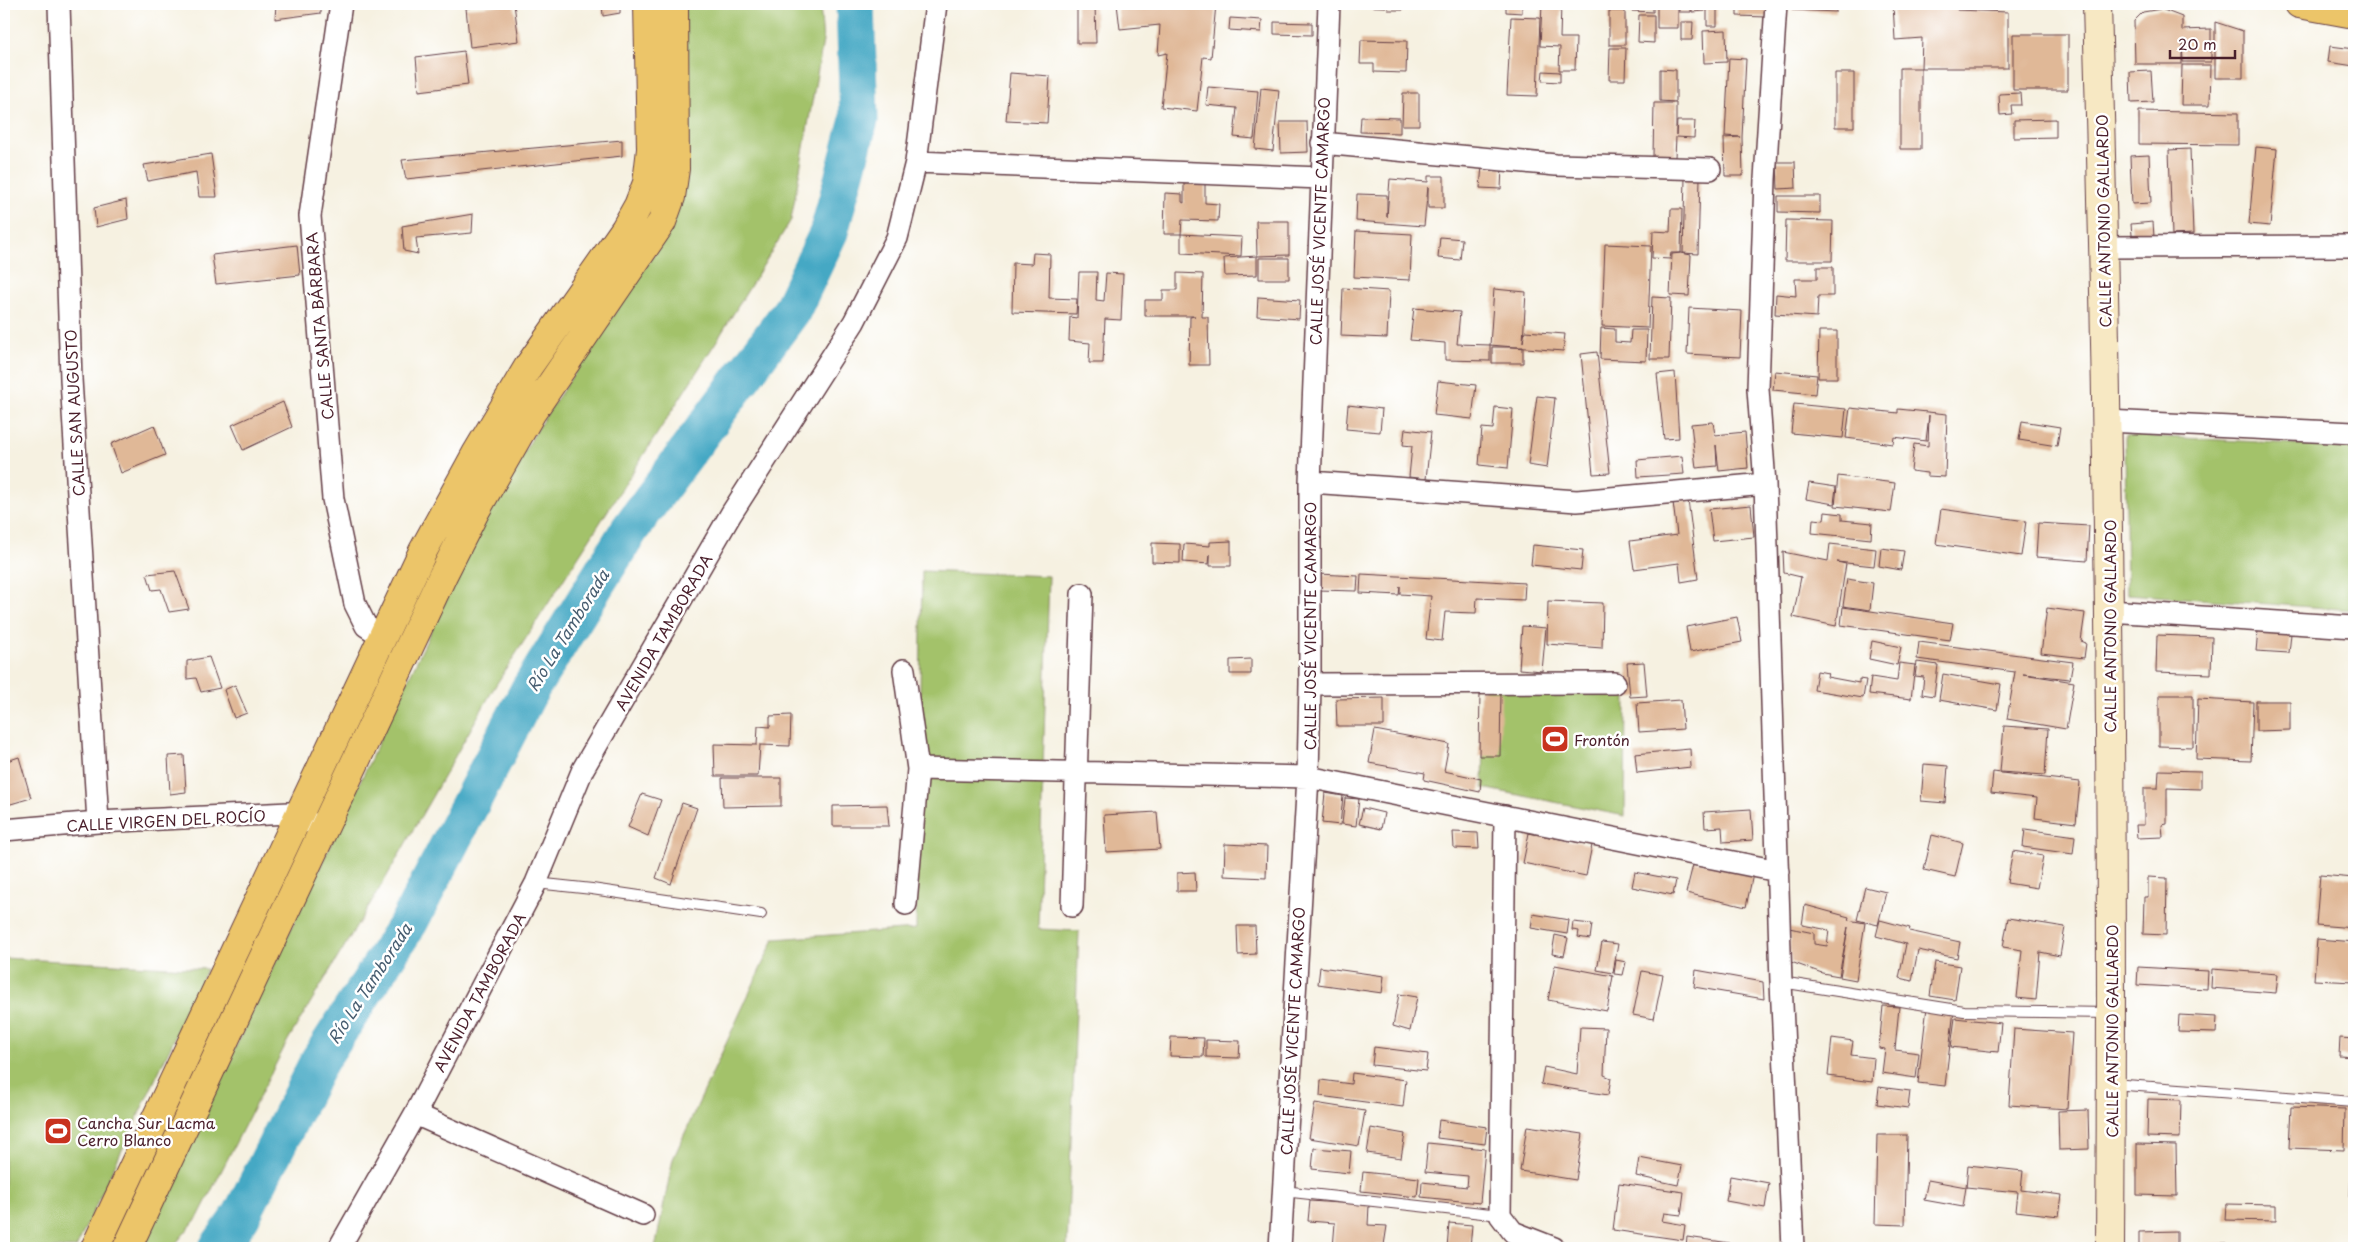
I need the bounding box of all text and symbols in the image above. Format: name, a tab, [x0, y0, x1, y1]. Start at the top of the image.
scale bar	[2170, 28, 2236, 60]
text: 20 m	[2178, 32, 2217, 55]
street label: CALLE JOSÉ VICENTE CAMARGO	[1303, 96, 1335, 346]
street label: CALLE ANTONIO GALLARDO	[2090, 114, 2116, 328]
street label: CALLE SANTA BÁRBARA	[299, 231, 339, 421]
street label: CALLE SAN AUGUSTO	[58, 329, 90, 497]
street label: CALLE JOSÉ VICENTE CAMARGO	[1298, 502, 1321, 750]
street label: CALLE ANTONIO GALLARDO	[2098, 519, 2121, 733]
street label: AVENIDA TAMBORADA	[609, 549, 717, 715]
water label: Río La Tamborada	[520, 564, 615, 695]
sports icon: Frontón	[1540, 724, 1570, 754]
place label: Frontón	[1574, 728, 1630, 751]
street label: CALLE VIRGEN DEL ROCÍO	[66, 803, 266, 837]
street label: CALLE JOSÉ VICENTE CAMARGO	[1274, 906, 1310, 1156]
street label: AVENIDA TAMBORADA	[427, 908, 531, 1076]
water label: Río La Tamborada	[321, 917, 417, 1048]
street label: CALLE ANTONIO GALLARDO	[2100, 924, 2123, 1138]
place label: Cancha Sur Lacma Cerro Blanco	[77, 1111, 216, 1151]
sports icon: Cancha Sur Lacma Cerro Blanco	[43, 1116, 73, 1146]

